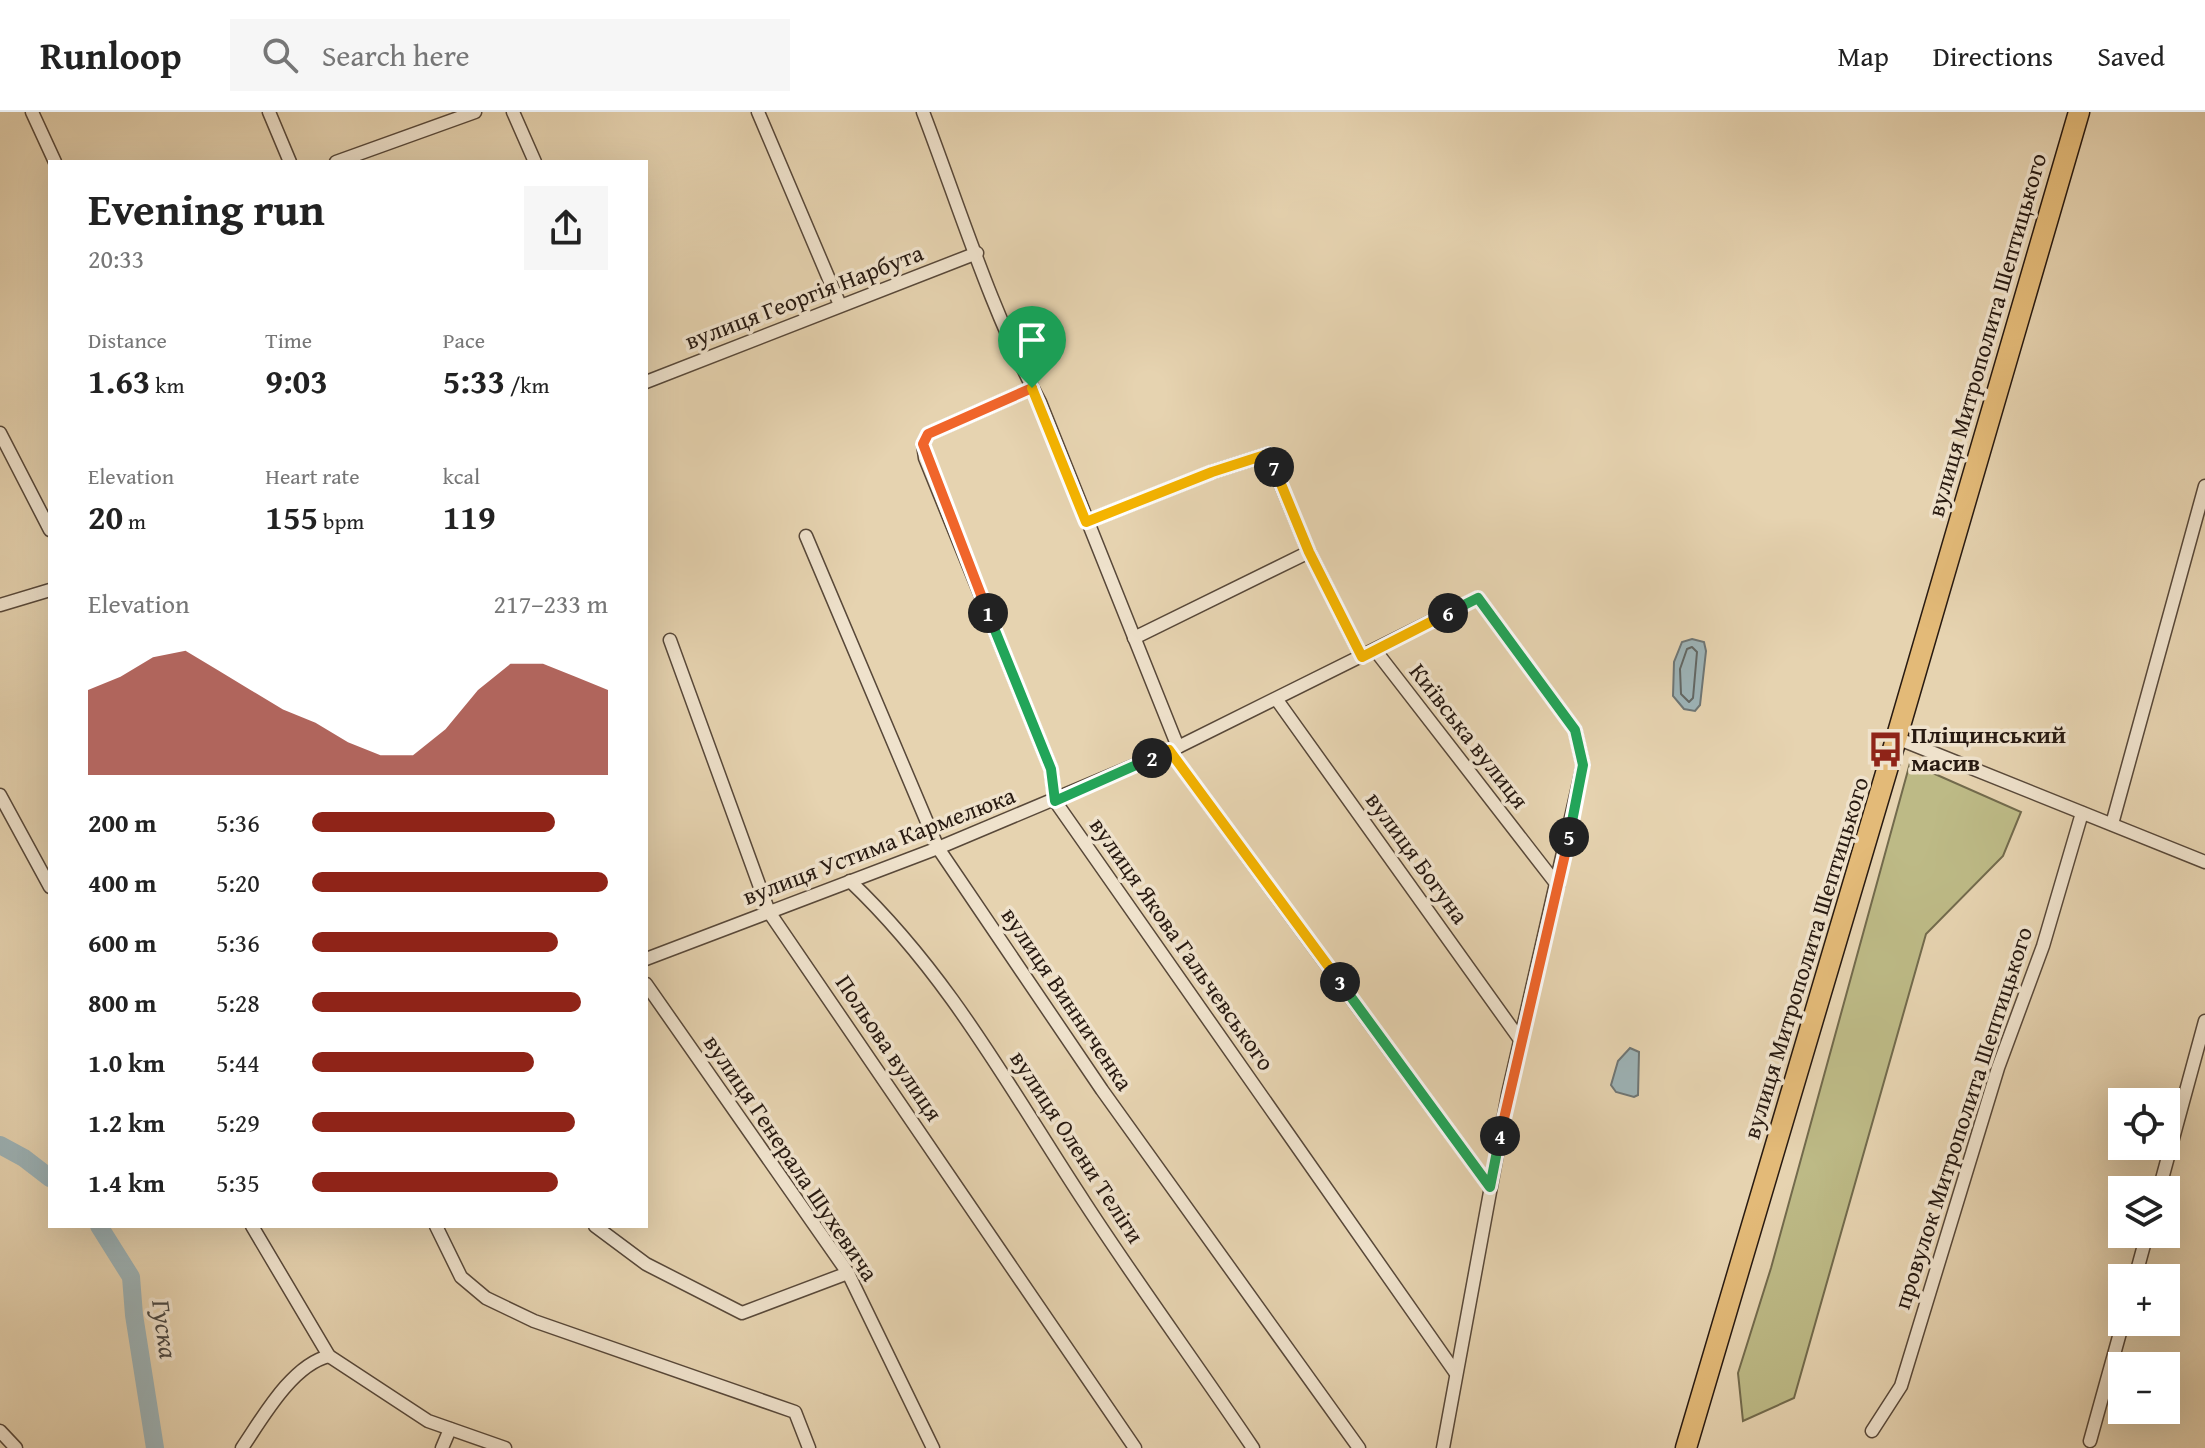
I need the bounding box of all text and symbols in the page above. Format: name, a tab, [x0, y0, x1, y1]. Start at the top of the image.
search box	[230, 19, 790, 91]
text: Runloop	[40, 27, 182, 83]
icon: search	[258, 33, 302, 77]
text: Search here	[322, 33, 470, 77]
text: Map	[1837, 35, 1889, 76]
text: Directions	[1933, 35, 2053, 76]
text: Saved	[2097, 35, 2165, 76]
street label: вулиця Митрополита Шептицького	[1918, 149, 2055, 521]
text: Evening run	[88, 177, 325, 241]
button: share	[524, 186, 608, 270]
street label: вулиця Георгія Нарбута	[680, 235, 929, 358]
text: 20:33	[88, 239, 144, 278]
pin	[998, 306, 1066, 388]
icon: arrive	[1010, 318, 1054, 362]
text: Distance	[88, 324, 167, 356]
text: Time	[265, 324, 312, 356]
text: Pace	[443, 324, 485, 356]
text: 1.63	[88, 356, 150, 405]
text: 9:03	[265, 356, 328, 405]
text: 5:33	[443, 356, 505, 405]
text: km	[150, 369, 184, 401]
text: /km	[505, 369, 550, 401]
pin: 7	[1254, 447, 1294, 487]
text: 7	[1268, 451, 1280, 483]
text: Elevation	[88, 460, 174, 492]
text: Heart rate	[265, 460, 360, 492]
text: kcal	[443, 460, 480, 492]
text: 20	[88, 492, 123, 541]
text: 155	[265, 492, 318, 541]
text: 119	[443, 492, 496, 541]
text: m	[123, 505, 146, 537]
text: bpm	[318, 505, 364, 537]
text: Elevation	[88, 584, 190, 623]
text: 217–233 m	[494, 584, 608, 623]
pin: 1	[968, 593, 1008, 633]
pin: 6	[1428, 593, 1468, 633]
text: 1	[982, 597, 994, 629]
text: 6	[1442, 597, 1454, 629]
street label: Київська вулиця	[1401, 655, 1538, 816]
place label: Пліщинський масив	[1911, 717, 2066, 780]
bus stop icon: Пліщинський масив	[1866, 730, 1904, 768]
pin: 2	[1132, 738, 1172, 778]
text: 2	[1146, 742, 1158, 774]
street label: вулиця Митрополита Шептицького	[1734, 773, 1877, 1143]
street label: вулиця Устима Кармелюка	[737, 777, 1021, 914]
street label: вулиця Богуна	[1357, 784, 1478, 932]
text: 200 m	[88, 803, 156, 842]
text: 5:36	[216, 803, 260, 842]
street label: вулиця Якова Гальчевського	[1081, 810, 1283, 1078]
pin: 5	[1549, 817, 1589, 857]
text: 5	[1563, 821, 1575, 853]
text: 400 m	[88, 863, 156, 902]
text: 5:20	[216, 863, 260, 902]
street label: вулиця Винниченка	[993, 900, 1142, 1098]
street label: провулок Митрополита Шептицького	[1884, 922, 2041, 1314]
text: 600 m	[88, 923, 156, 962]
text: 5:36	[216, 923, 260, 962]
pin: 3	[1320, 962, 1360, 1002]
text: 3	[1334, 966, 1346, 998]
street label: Польова вулиця	[827, 967, 951, 1128]
text: 800 m	[88, 983, 156, 1022]
text: 5:28	[216, 983, 260, 1022]
street label: вулиця Генерала Шухевича	[696, 1027, 888, 1289]
text: 1.0 km	[88, 1043, 165, 1082]
text: 5:44	[216, 1043, 260, 1082]
street label: вулиця Олени Теліги	[1002, 1043, 1153, 1250]
map controls	[2108, 1088, 2180, 1424]
button: locate	[2108, 1088, 2180, 1160]
text: 1.2 km	[88, 1103, 165, 1142]
text: 5:29	[216, 1103, 260, 1142]
pin: 4	[1480, 1116, 1520, 1156]
text: 4	[1494, 1120, 1506, 1152]
text: 1.4 km	[88, 1163, 165, 1202]
text: 5:35	[216, 1163, 260, 1202]
button: layers	[2108, 1176, 2180, 1248]
button: +	[2108, 1264, 2180, 1336]
water label: Гуска	[142, 1296, 189, 1361]
button: −	[2108, 1352, 2180, 1424]

